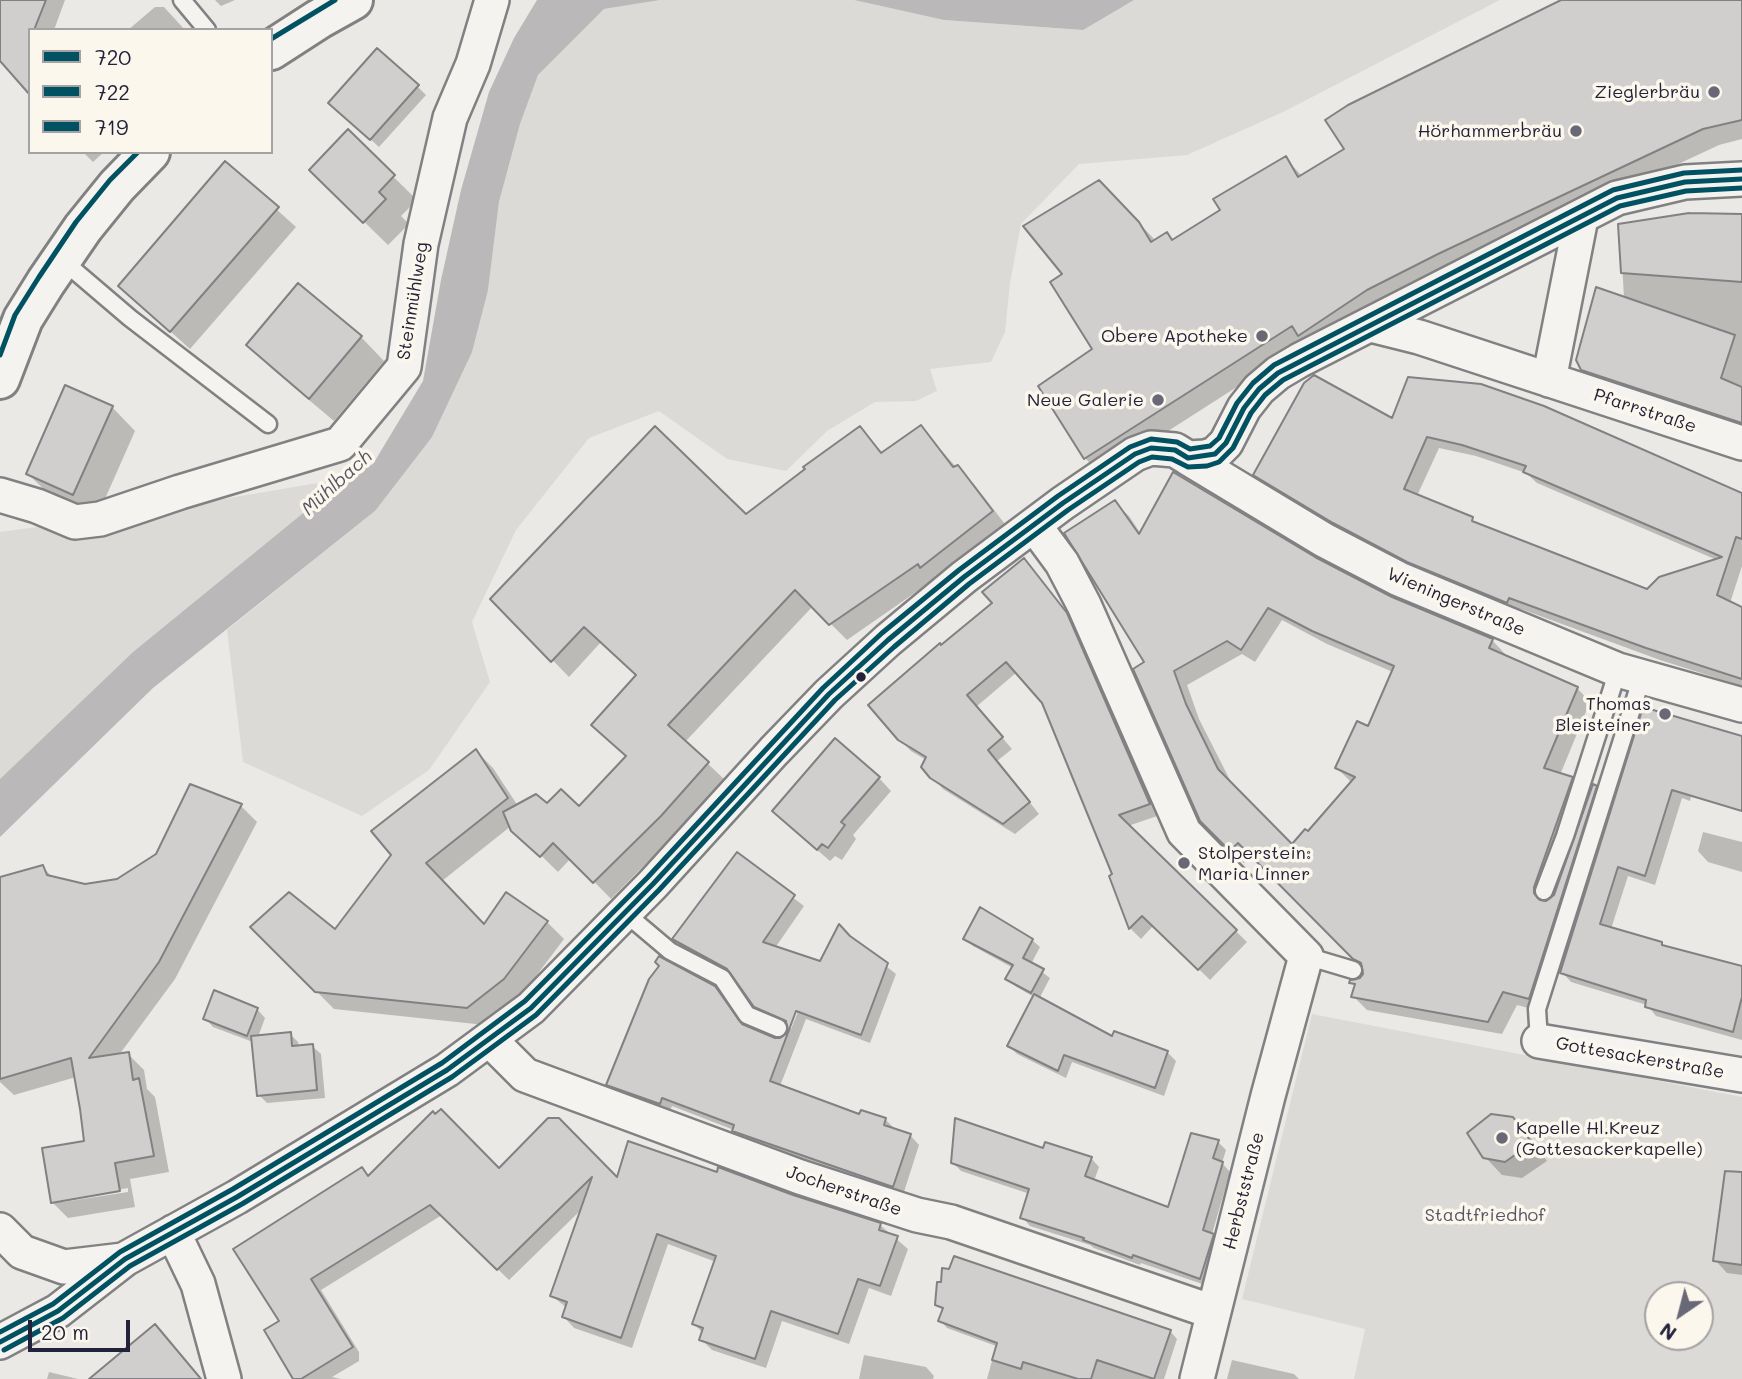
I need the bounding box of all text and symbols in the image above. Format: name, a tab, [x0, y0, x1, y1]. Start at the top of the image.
legend	[28, 28, 273, 154]
text: 720	[95, 43, 131, 70]
text: 722	[95, 78, 130, 105]
place label: Zieglerbräu	[1595, 81, 1700, 103]
marker: Zieglerbräu	[1706, 84, 1722, 100]
text: 719	[95, 113, 128, 140]
place label: Hörhammerbräu	[1418, 120, 1562, 142]
marker: Hörhammerbräu	[1568, 123, 1584, 139]
street label: Steinmühlweg	[393, 240, 433, 362]
place label: Obere Apotheke	[1101, 325, 1248, 347]
marker: Obere Apotheke	[1254, 328, 1270, 344]
street label: Pfarrstraße	[1591, 384, 1699, 438]
place label: Neue Galerie	[1027, 389, 1144, 411]
marker: Neue Galerie	[1150, 392, 1166, 408]
water label: Mühlbach	[297, 445, 377, 521]
street label: Wieningerstraße	[1384, 563, 1528, 641]
unlabelled marker	[854, 670, 868, 684]
place label: Thomas Bleisteiner	[1555, 693, 1651, 736]
marker: Thomas Bleisteiner	[1657, 706, 1673, 722]
place label: Stolperstein: Maria Linner	[1198, 842, 1311, 884]
marker: Stolperstein: Maria Linner	[1176, 855, 1192, 871]
street label: Gottesackerstraße	[1554, 1033, 1726, 1083]
place label: Kapelle Hl.Kreuz (Gottesackerkapelle)	[1516, 1117, 1703, 1160]
street label: Herbststraße	[1219, 1130, 1269, 1252]
marker: Kapelle Hl.Kreuz (Gottesackerkapelle)	[1494, 1130, 1510, 1146]
street label: Jocherstraße	[783, 1161, 905, 1221]
park label: Stadtfriedhof	[1425, 1204, 1545, 1226]
north arrow	[1644, 1281, 1714, 1351]
scale bar	[32, 1306, 133, 1350]
text: 20 m	[41, 1318, 89, 1345]
text: N	[1655, 1318, 1681, 1346]

